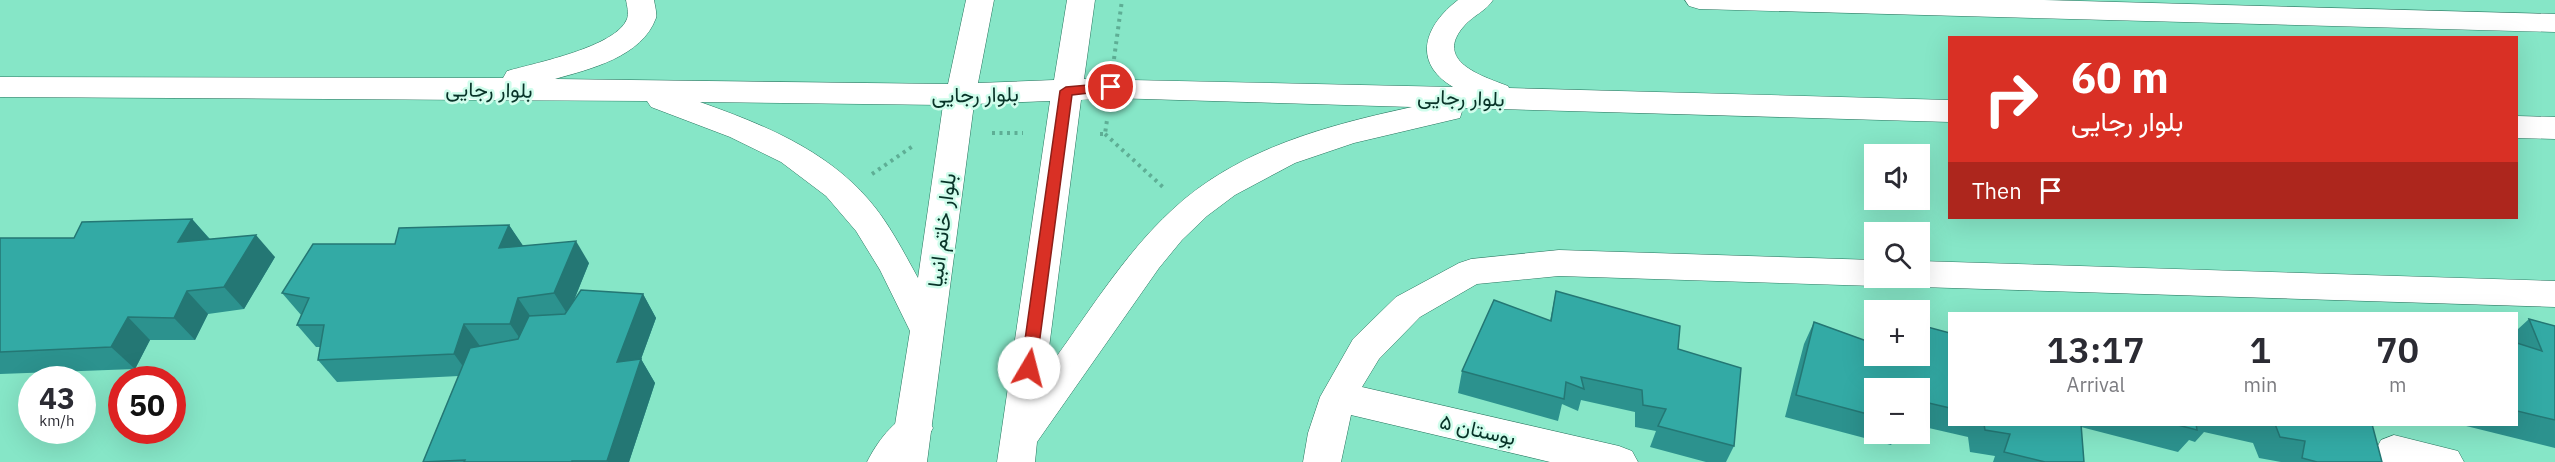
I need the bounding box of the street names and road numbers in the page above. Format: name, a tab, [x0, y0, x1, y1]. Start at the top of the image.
street label: بلوار رجایی	[445, 74, 533, 104]
street label: بلوار رجایی	[931, 79, 1019, 109]
street label: بلوار رجایی	[1417, 81, 1505, 113]
street label: بلوار خاتم انبیا	[920, 171, 963, 289]
street label: بوستان ۵	[1437, 407, 1519, 451]

